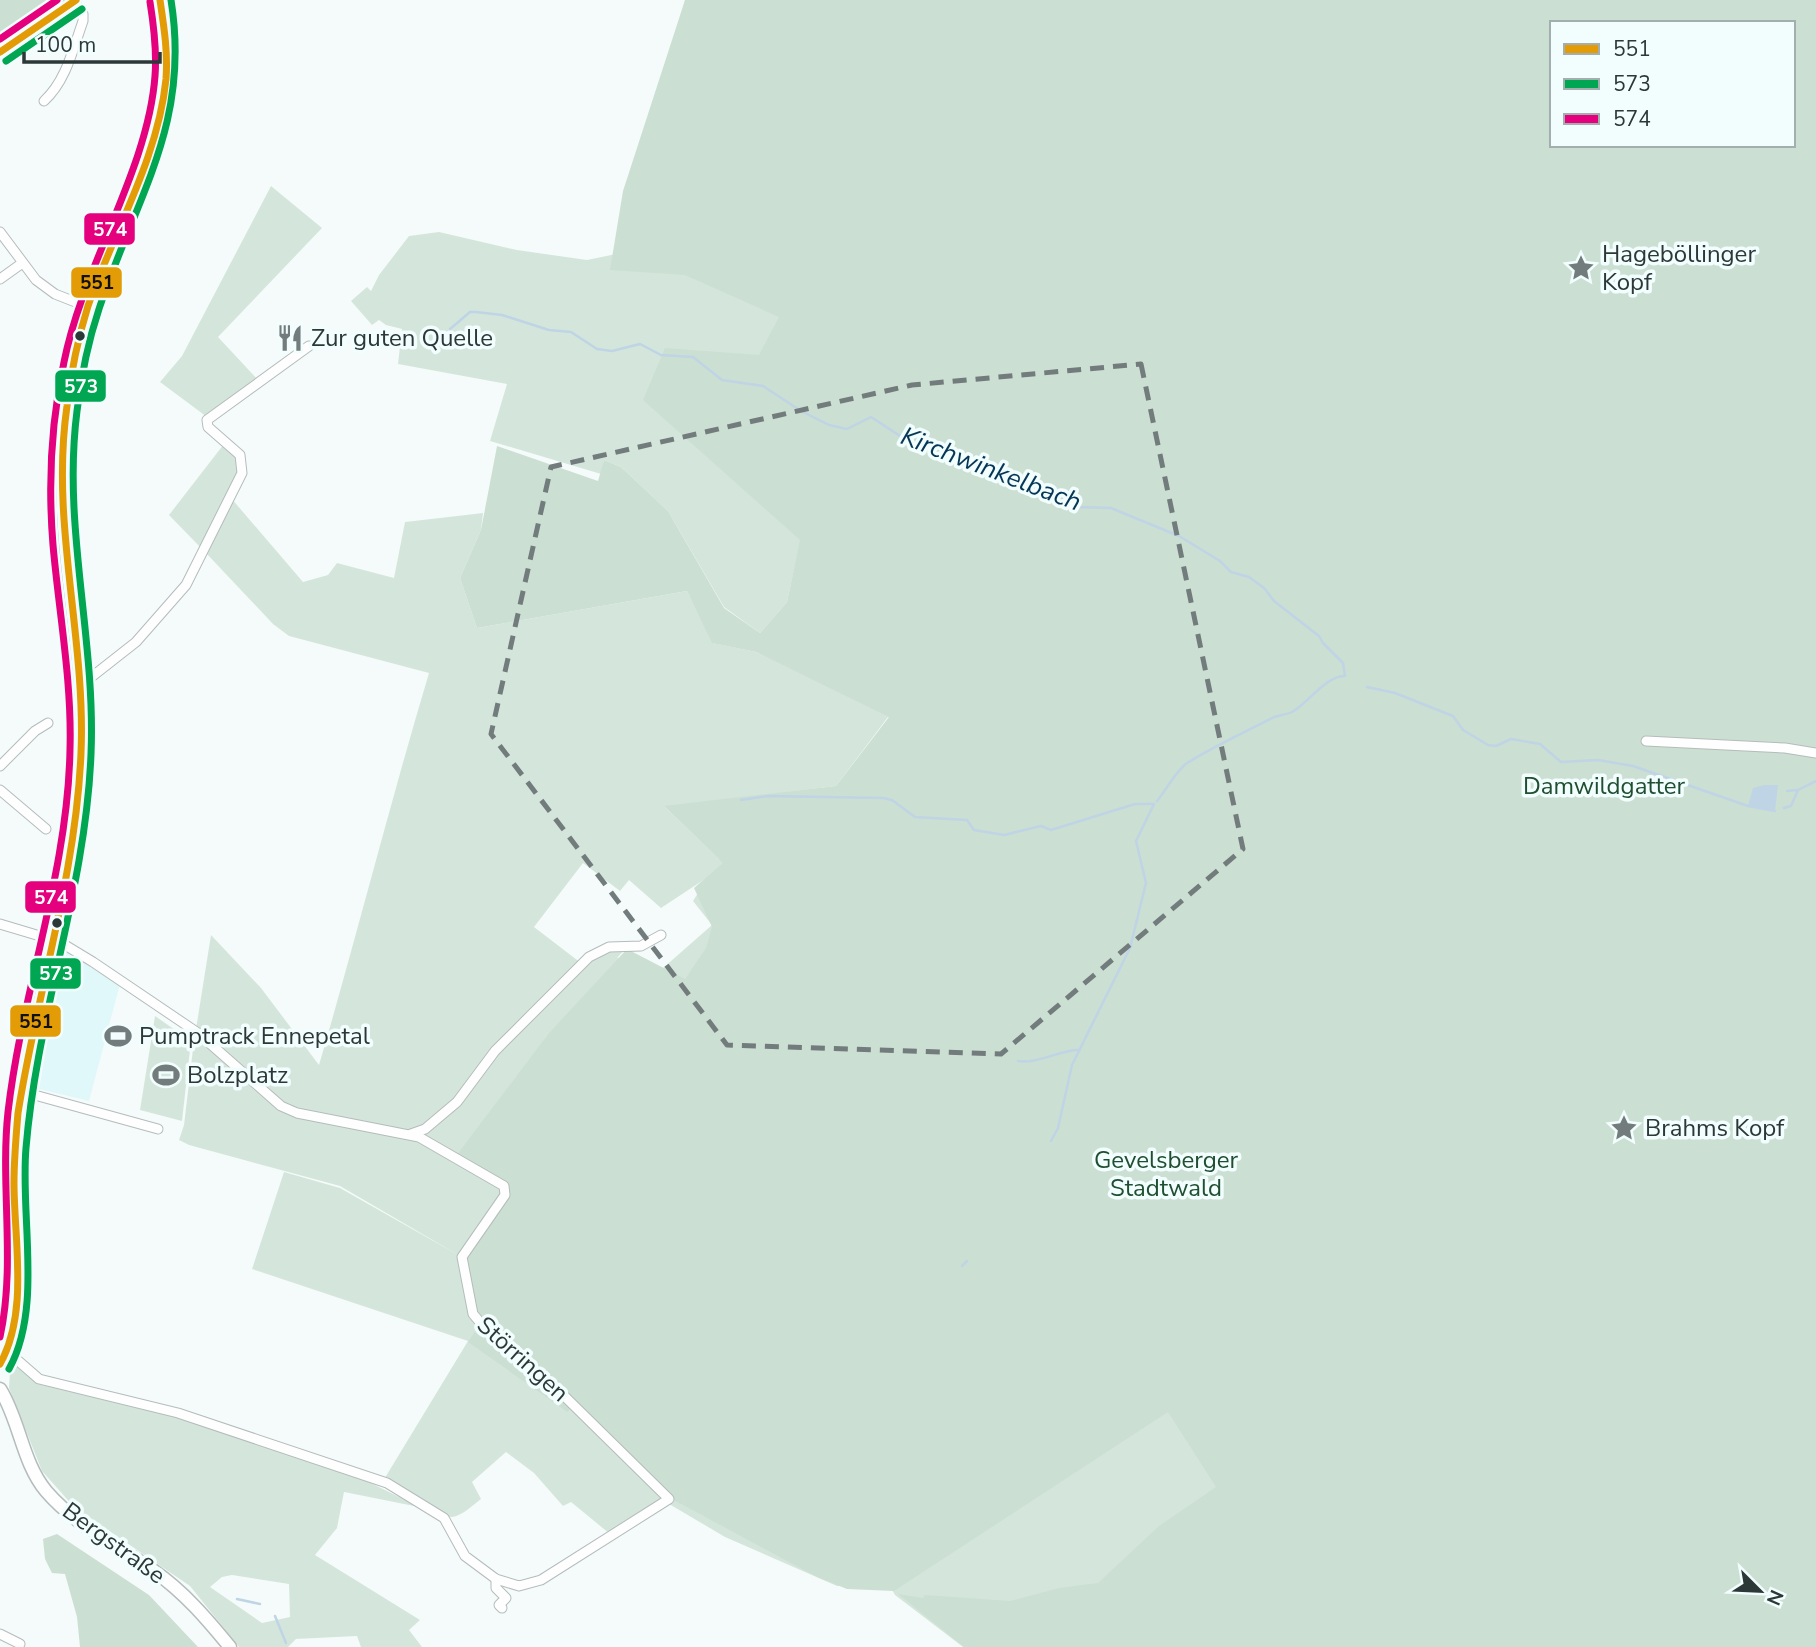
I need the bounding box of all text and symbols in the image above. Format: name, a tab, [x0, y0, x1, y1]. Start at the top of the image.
scale bar	[24, 21, 161, 65]
legend	[1550, 21, 1795, 147]
text: 100 m	[35, 31, 96, 59]
text: 551	[1613, 35, 1651, 63]
text: 573	[1613, 70, 1651, 98]
text: 574	[1613, 105, 1651, 133]
line badge: 574	[83, 212, 136, 246]
text: 574	[93, 217, 127, 243]
place label: Hageböllinger Kopf	[1602, 238, 1756, 298]
place icon: Hageböllinger Kopf	[1566, 253, 1596, 283]
line badge: 551	[70, 266, 123, 299]
text: 551	[80, 270, 114, 296]
place label: Zur guten Quelle	[311, 322, 493, 354]
restaurant icon: Zur guten Quelle	[275, 323, 305, 353]
unlabelled marker	[73, 329, 87, 343]
line badge: 573	[54, 369, 107, 403]
text: 573	[64, 374, 98, 400]
water label: Kirchwinkelbach	[896, 418, 1086, 520]
park label: Damwildgatter	[1523, 770, 1685, 802]
line badge: 574	[24, 880, 77, 914]
text: 574	[34, 885, 68, 911]
unlabelled marker	[50, 916, 64, 930]
line badge: 573	[29, 957, 82, 990]
text: 573	[39, 961, 73, 987]
line badge: 551	[9, 1004, 62, 1038]
text: 551	[19, 1009, 53, 1035]
place label: Pumptrack Ennepetal	[139, 1020, 370, 1052]
sports icon: Pumptrack Ennepetal	[103, 1021, 133, 1051]
place label: Bolzplatz	[187, 1059, 288, 1091]
sports icon: Bolzplatz	[151, 1060, 181, 1090]
place label: Brahms Kopf	[1645, 1112, 1785, 1144]
place icon: Brahms Kopf	[1609, 1113, 1639, 1143]
park label: Gevelsberger Stadtwald	[1094, 1144, 1238, 1204]
street label: Störringen	[470, 1309, 576, 1409]
street label: Bergstraße	[56, 1495, 172, 1591]
north arrow	[1725, 1556, 1795, 1626]
text: N	[1760, 1586, 1789, 1609]

